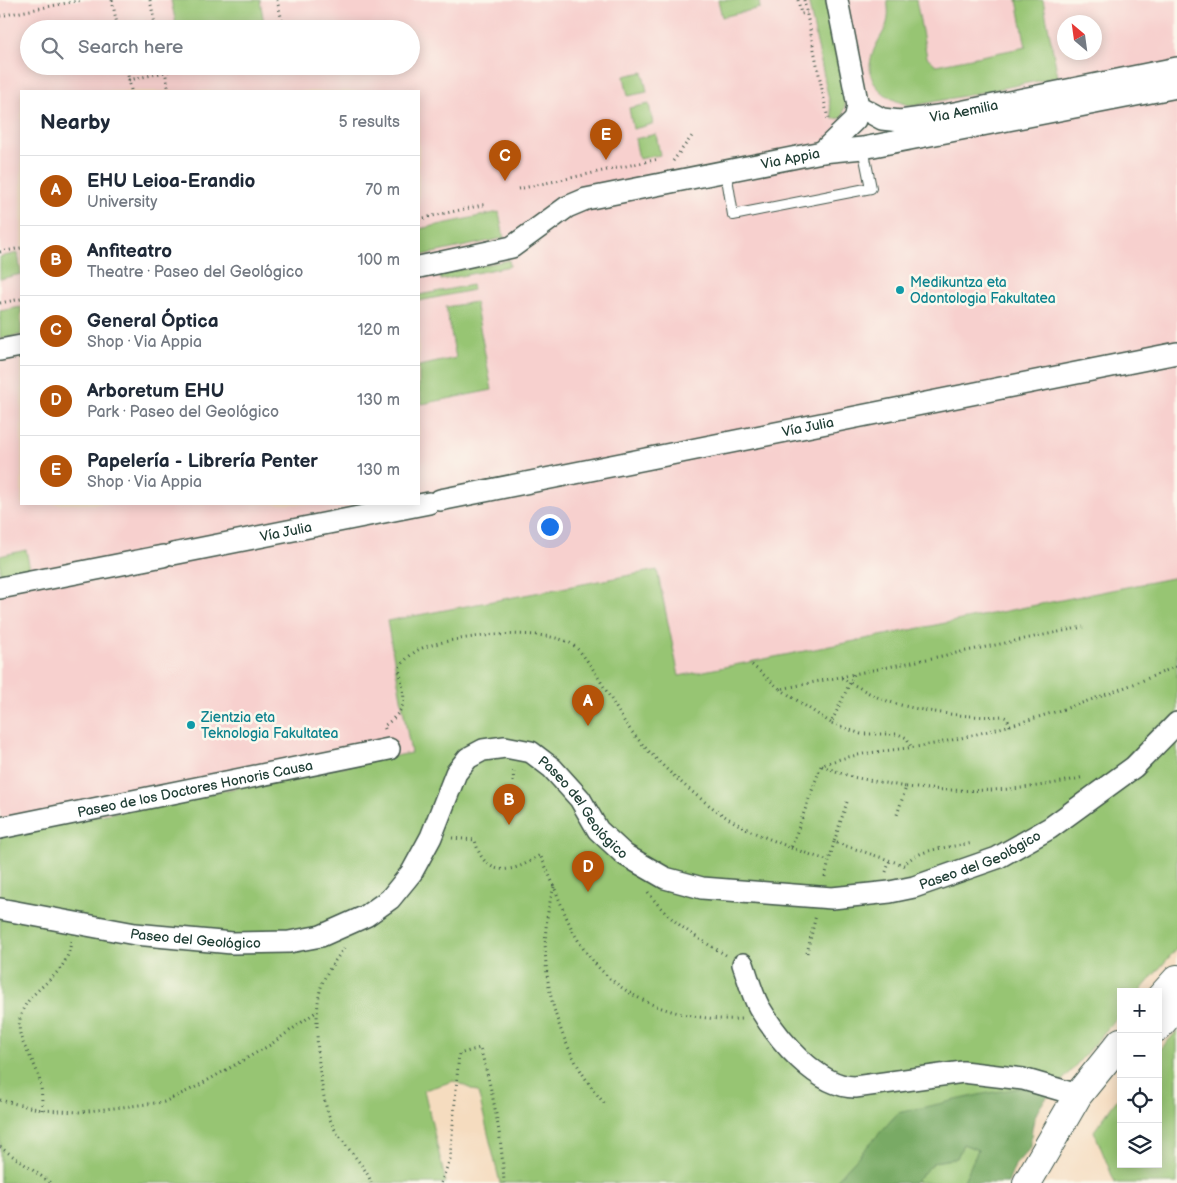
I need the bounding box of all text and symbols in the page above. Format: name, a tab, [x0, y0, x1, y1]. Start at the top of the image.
north arrow	[1057, 15, 1102, 60]
search box	[20, 20, 420, 75]
icon: search	[38, 34, 66, 62]
text: Search here	[78, 36, 183, 59]
street label: Via Aemilia	[928, 96, 1000, 125]
text: Nearby	[40, 110, 110, 135]
text: 5 results	[338, 113, 400, 132]
pin: E	[590, 119, 622, 160]
pin: C	[489, 140, 521, 181]
street label: Via Appia	[759, 144, 821, 172]
text: EHU Leioa-Erandio	[87, 170, 255, 193]
text: A	[51, 181, 61, 200]
text: 70 m	[365, 181, 400, 200]
text: University	[87, 193, 158, 212]
text: Anfiteatro	[87, 240, 172, 263]
text: B	[50, 251, 62, 270]
text: 100 m	[357, 251, 400, 270]
text: Theatre · Paseo del Geológico	[87, 263, 303, 282]
place label: Medikuntza eta Odontologia Fakultatea	[910, 274, 1056, 307]
marker: Medikuntza eta Odontologia Fakultatea	[894, 284, 906, 296]
text: General Óptica	[87, 310, 219, 333]
text: C	[50, 321, 62, 340]
text: 120 m	[357, 321, 400, 340]
text: Shop · Via Appia	[87, 333, 202, 352]
text: Arboretum EHU	[87, 380, 224, 403]
text: D	[50, 391, 62, 410]
text: 130 m	[357, 391, 400, 410]
text: Park · Paseo del Geológico	[87, 403, 279, 422]
street label: Vía Julia	[780, 413, 835, 440]
text: Papelería - Librería Penter	[87, 450, 318, 473]
text: E	[51, 461, 61, 480]
text: 130 m	[357, 461, 400, 480]
text: Shop · Via Appia	[87, 473, 202, 492]
your location	[537, 514, 563, 540]
street label: Vía Julia	[258, 518, 313, 545]
pin: A	[572, 685, 604, 726]
place label: Zientzia eta Teknologia Fakultatea	[200, 709, 339, 742]
marker: Zientzia eta Teknologia Fakultatea	[185, 719, 197, 731]
street label: Paseo del Geológico	[535, 752, 632, 862]
street label: Paseo de los Doctores Honoris Causa	[76, 756, 314, 821]
pin: B	[493, 784, 525, 825]
street label: Paseo del Geológico	[917, 826, 1044, 893]
pin: D	[572, 851, 604, 892]
street label: Paseo del Geológico	[129, 925, 261, 952]
map controls	[1117, 988, 1162, 1168]
button: +	[1117, 988, 1162, 1033]
button: −	[1117, 1033, 1162, 1078]
button: locate	[1117, 1078, 1162, 1123]
button: layers	[1117, 1123, 1162, 1168]

